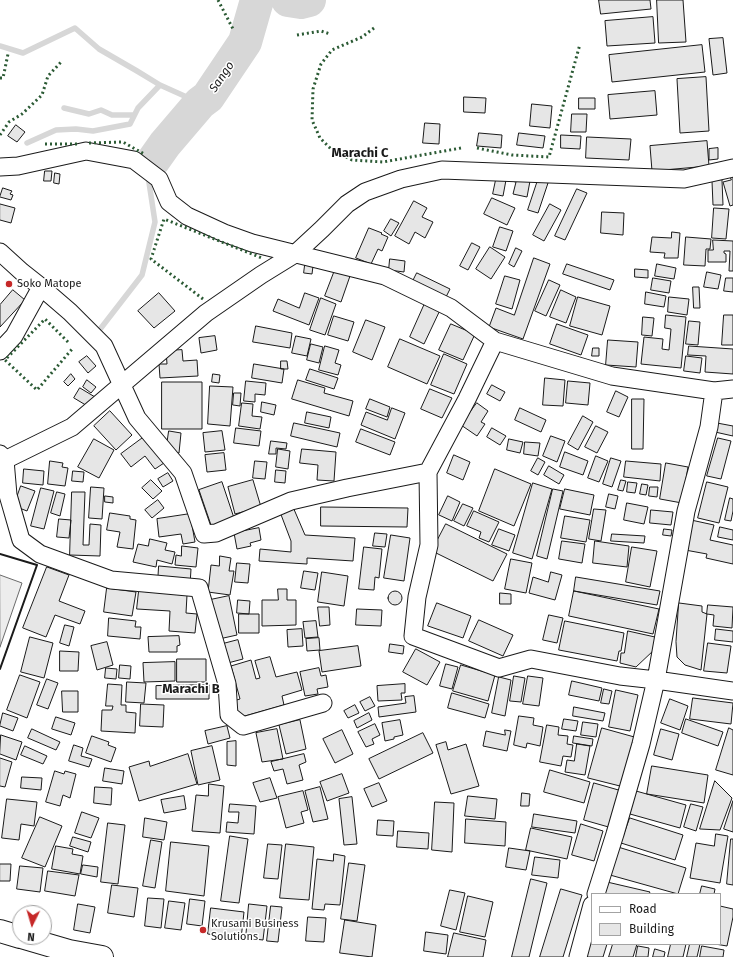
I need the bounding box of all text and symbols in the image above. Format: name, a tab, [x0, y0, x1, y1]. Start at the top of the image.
water label: Sango	[206, 59, 238, 95]
district label: Marachi C	[331, 145, 389, 161]
place label: Soko Matope	[17, 277, 82, 291]
marker: Soko Matope	[4, 279, 14, 289]
district label: Marachi B	[162, 681, 220, 697]
legend	[591, 893, 721, 945]
text: Road	[629, 902, 657, 916]
north arrow	[12, 905, 52, 945]
place label: Krusami Business Solutions	[211, 917, 299, 943]
text: Building	[629, 922, 674, 936]
marker: Krusami Business Solutions	[198, 925, 208, 935]
text: N	[27, 930, 35, 943]

